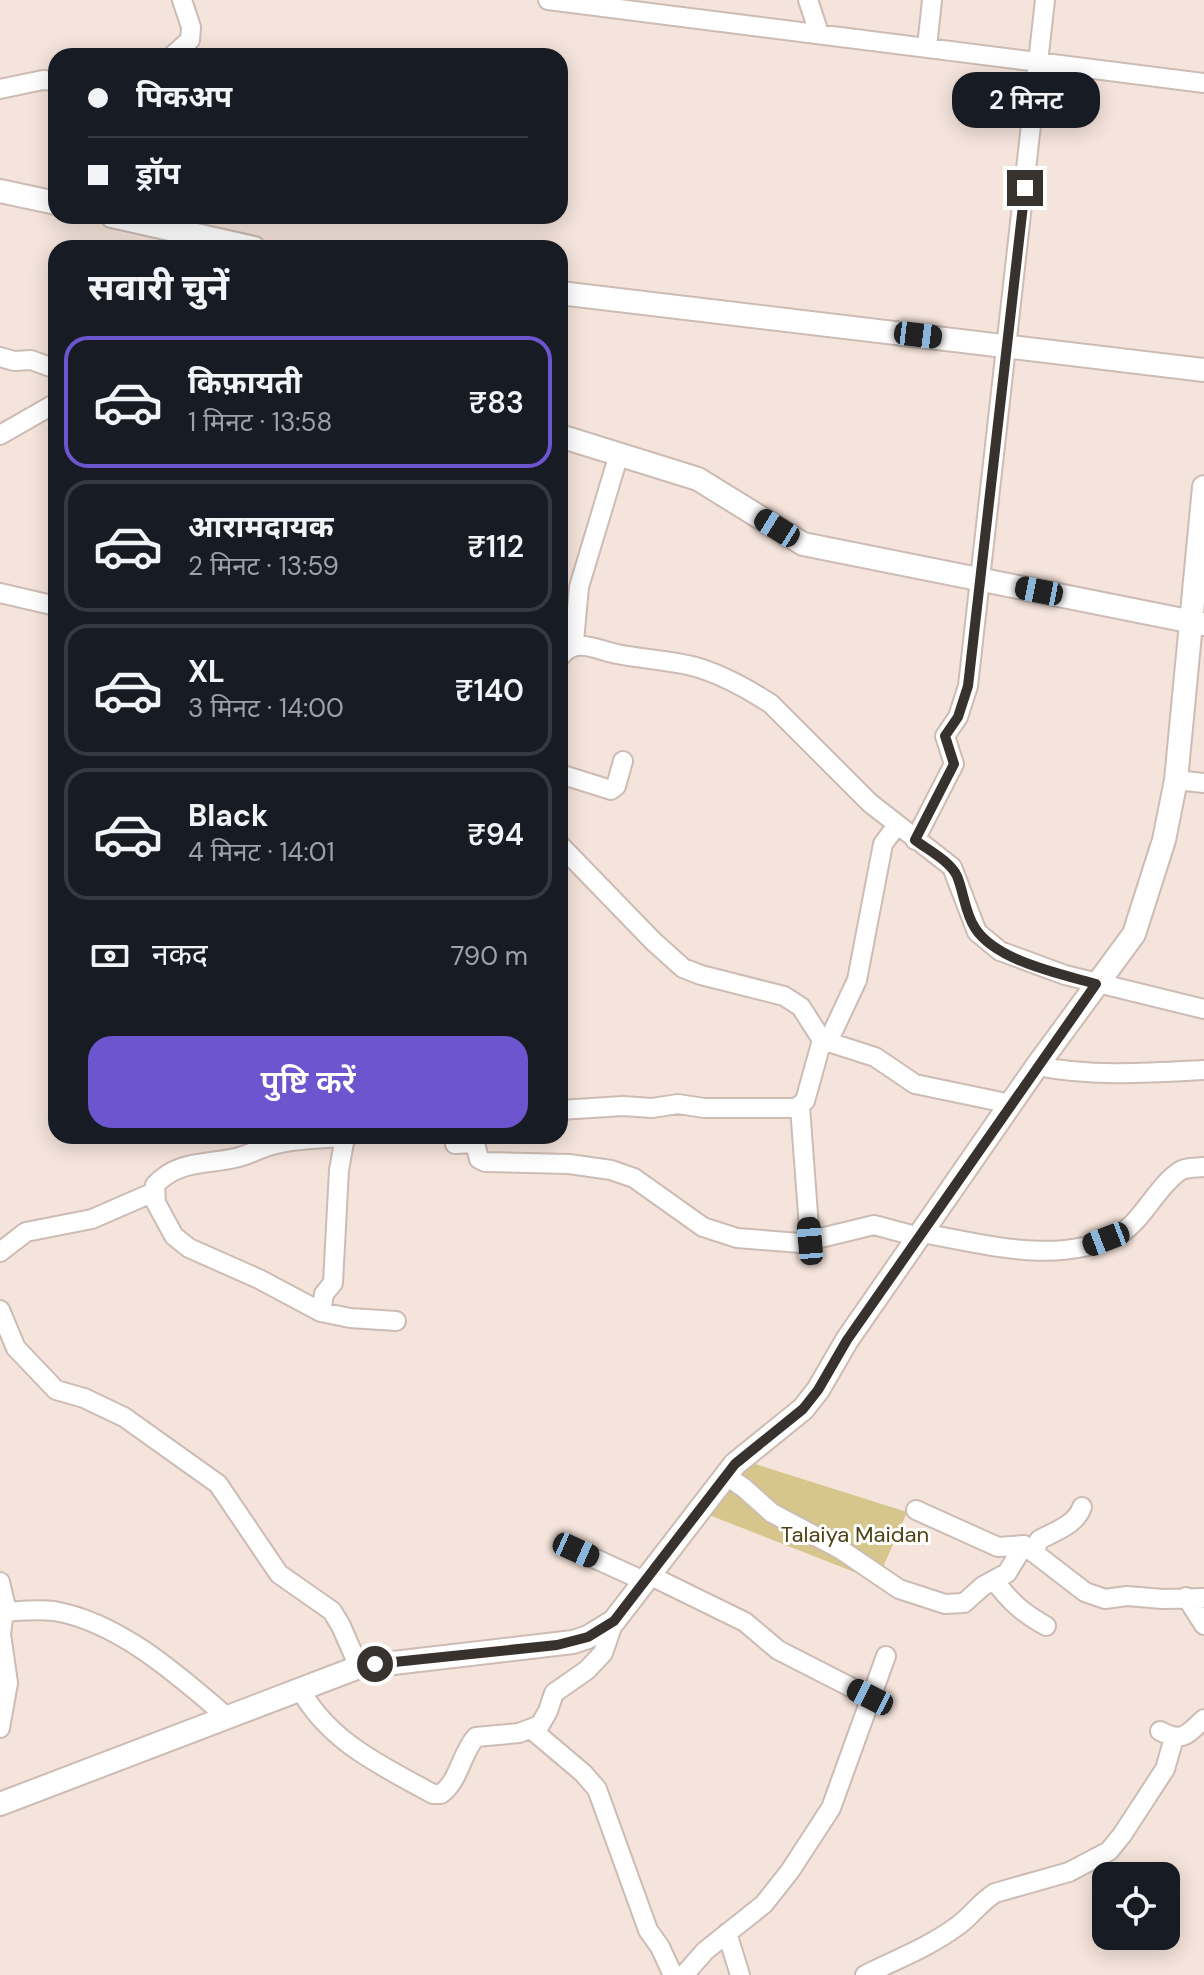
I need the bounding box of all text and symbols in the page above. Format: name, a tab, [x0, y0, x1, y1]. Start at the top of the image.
callout: 2 मिनट	[951, 72, 1099, 128]
text: पिकअप	[136, 77, 232, 116]
text: 2 मिनट	[989, 83, 1063, 117]
text: ड्रॉप	[136, 154, 180, 193]
route end	[1007, 170, 1043, 206]
text: सवारी चुनें	[88, 264, 229, 311]
car	[893, 320, 943, 350]
text: किफ़ायती	[188, 363, 302, 402]
icon: car	[92, 366, 164, 438]
text: ₹83	[469, 383, 524, 422]
text: 1 मिनट · 13:58	[188, 405, 332, 439]
car	[750, 505, 804, 551]
text: आरामदायक	[188, 507, 334, 546]
icon: car	[92, 510, 164, 582]
text: ₹112	[467, 527, 524, 566]
text: 2 मिनट · 13:59	[188, 549, 339, 583]
car	[1013, 575, 1065, 607]
text: XL	[188, 652, 225, 691]
icon: car	[92, 654, 164, 726]
text: ₹140	[455, 671, 524, 710]
text: 3 मिनट · 14:00	[188, 691, 344, 725]
text: Black	[188, 796, 268, 835]
icon: car	[92, 798, 164, 870]
text: ₹94	[467, 815, 524, 854]
text: 4 मिनट · 14:01	[188, 835, 335, 869]
icon: cash	[88, 934, 132, 978]
text: नकद	[152, 935, 208, 974]
text: 790 m	[451, 939, 528, 973]
button: पुष्टि करें	[88, 1036, 528, 1128]
car	[796, 1216, 824, 1266]
car	[1079, 1219, 1133, 1259]
park label: Talaiya Maidan	[781, 1520, 929, 1549]
car	[549, 1529, 603, 1571]
route start	[357, 1646, 393, 1682]
car	[843, 1675, 897, 1719]
map controls	[1092, 1862, 1180, 1950]
button: locate	[1092, 1862, 1180, 1950]

